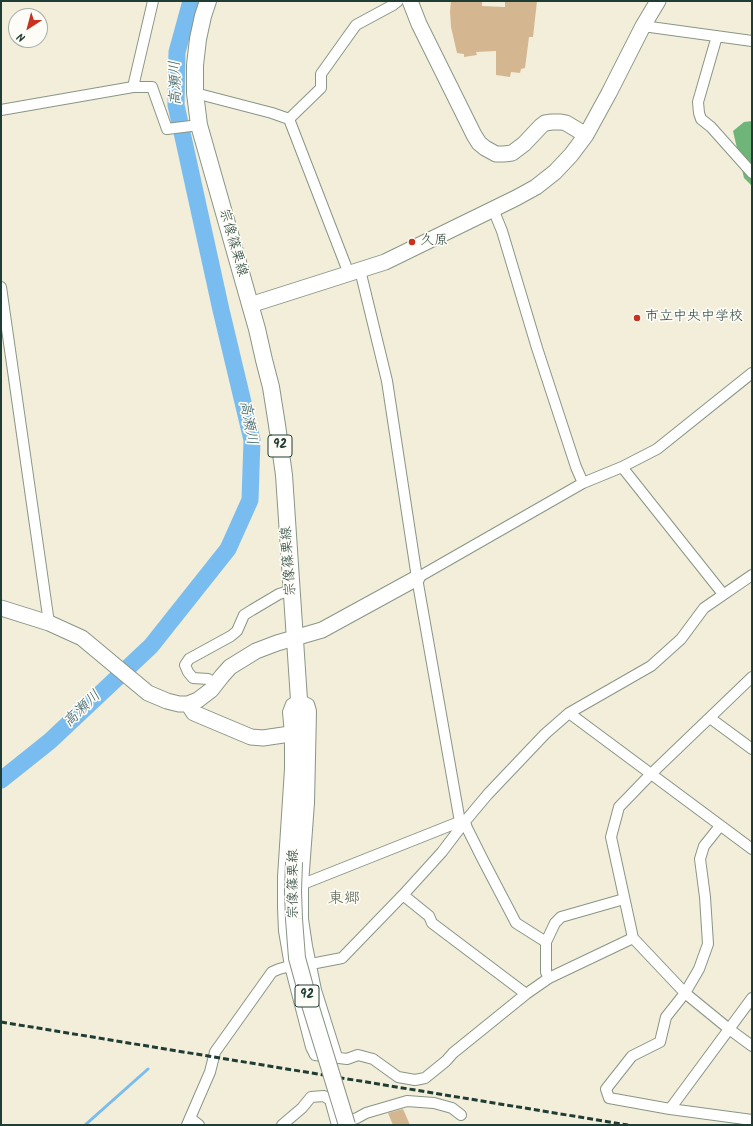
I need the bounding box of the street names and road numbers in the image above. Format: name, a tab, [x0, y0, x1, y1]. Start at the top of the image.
street label: 宗像篠栗線	[214, 207, 250, 279]
road number: 92	[268, 435, 292, 457]
street label: 宗像篠栗線	[279, 525, 301, 597]
street label: 宗像篠栗線	[287, 849, 303, 919]
road number: 92	[295, 985, 319, 1007]

